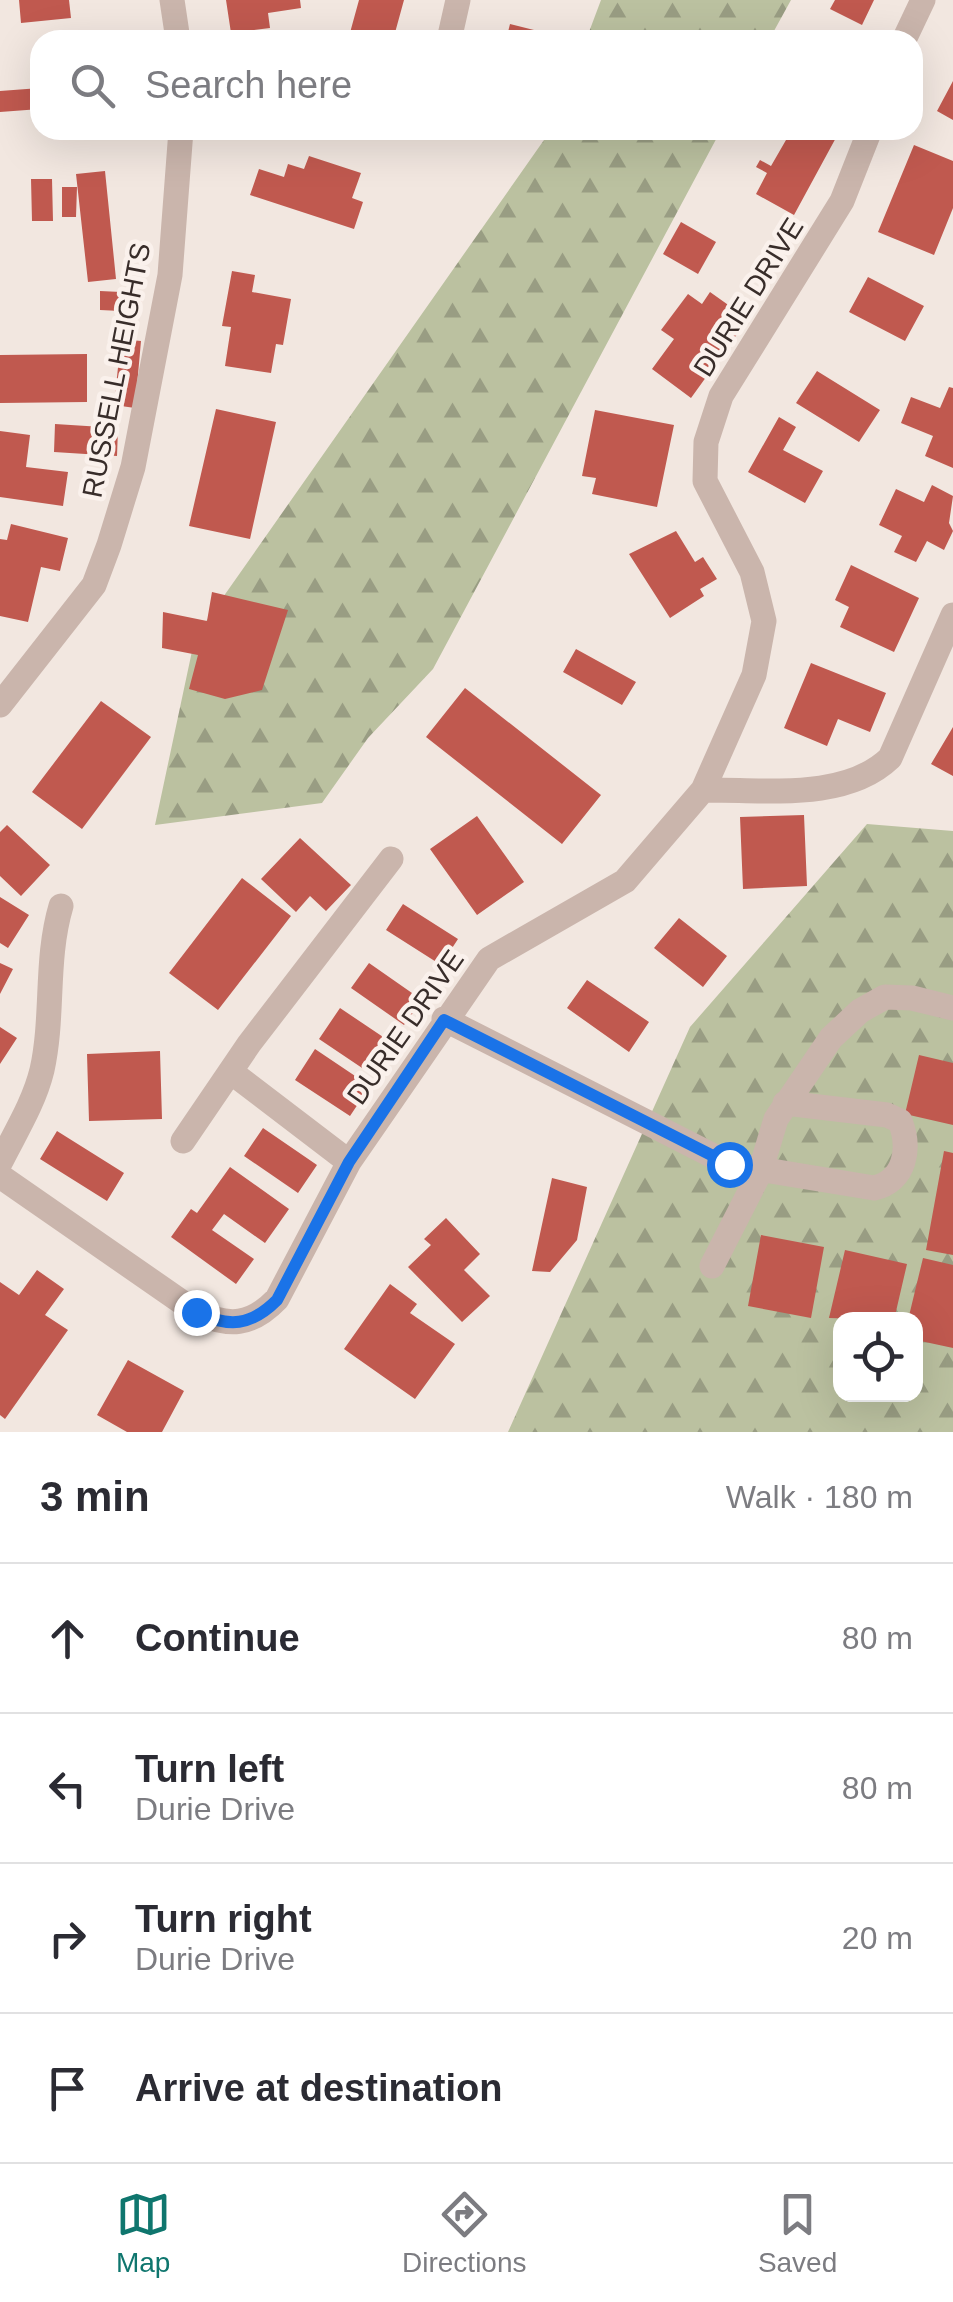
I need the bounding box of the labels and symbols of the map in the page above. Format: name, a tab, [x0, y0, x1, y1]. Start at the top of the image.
street label: DURIE DRIVE	[687, 213, 809, 382]
street label: RUSSELL HEIGHTS	[77, 240, 156, 500]
street label: DURIE DRIVE	[341, 944, 470, 1110]
route start	[707, 1142, 753, 1188]
route end	[174, 1290, 220, 1336]

